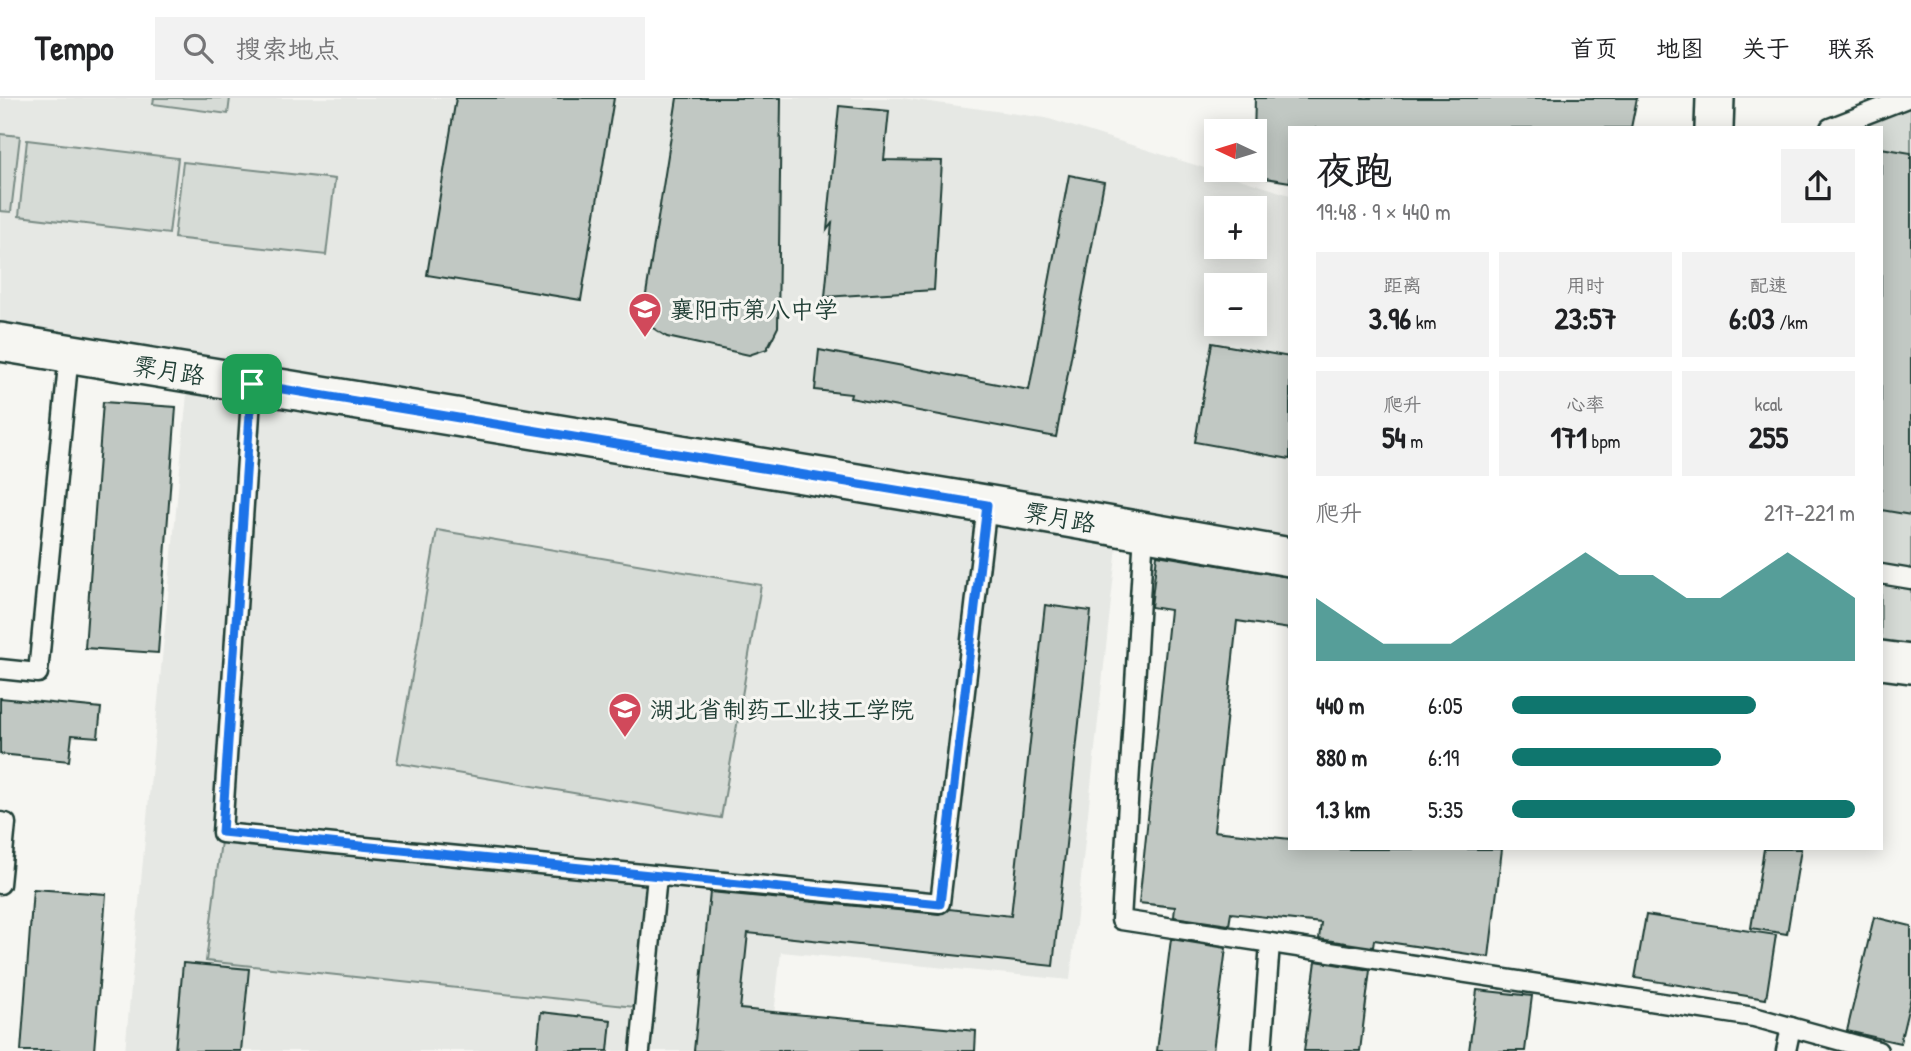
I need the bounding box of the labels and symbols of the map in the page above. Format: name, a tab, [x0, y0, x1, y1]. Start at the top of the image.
north arrow	[1204, 119, 1267, 182]
school or university icon: 襄阳市第八中学	[626, 290, 664, 339]
place label: 襄阳市第八中学	[670, 293, 838, 325]
street label: 霁月路	[131, 349, 207, 391]
pin	[222, 354, 282, 414]
street label: 霁月路	[1022, 495, 1098, 539]
school or university icon: 湖北省制药工业技工学院	[606, 690, 644, 739]
place label: 湖北省制药工业技工学院	[650, 693, 914, 725]

